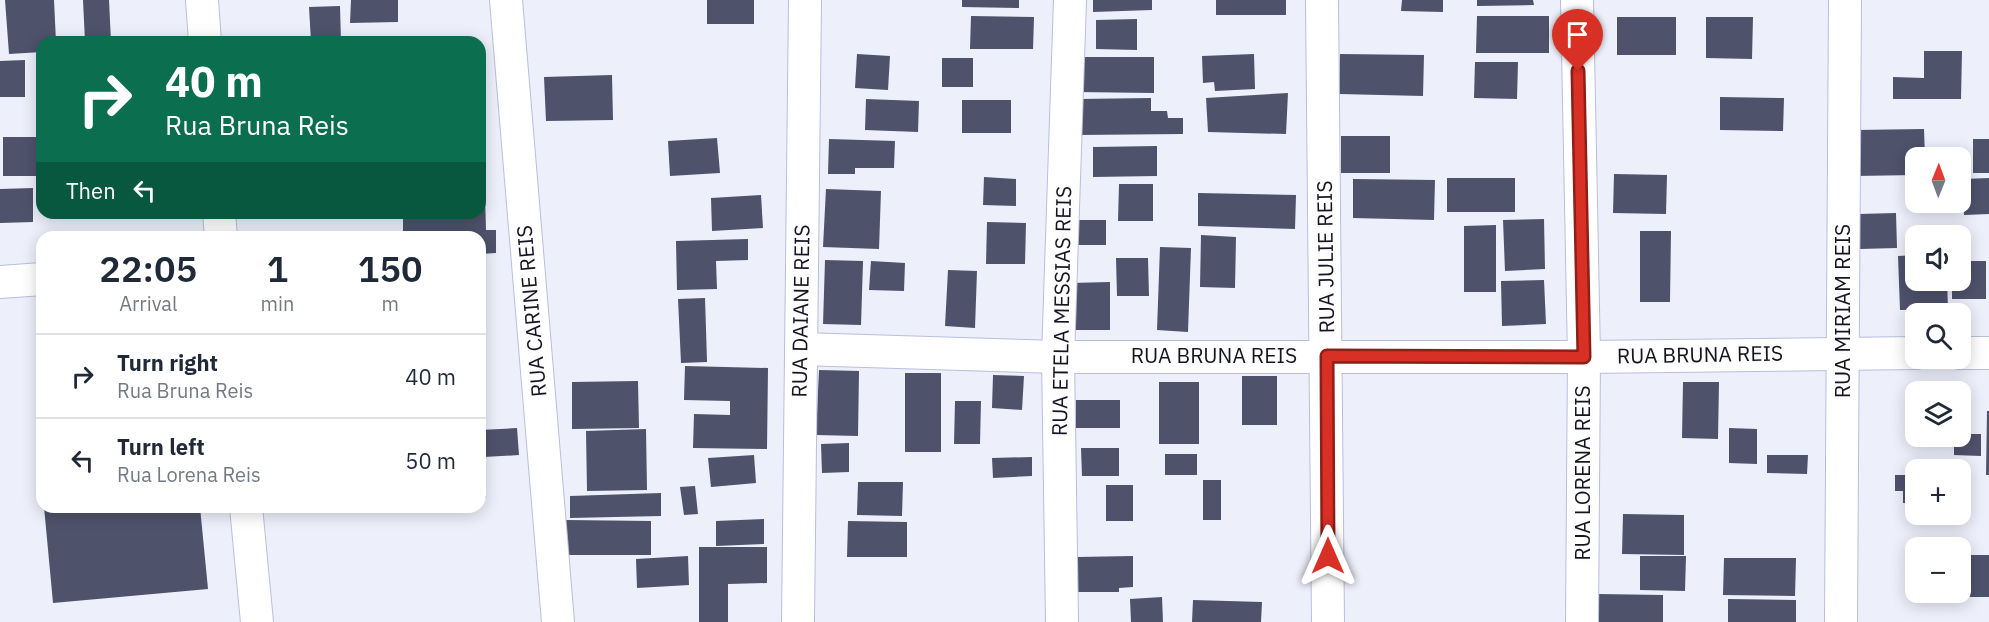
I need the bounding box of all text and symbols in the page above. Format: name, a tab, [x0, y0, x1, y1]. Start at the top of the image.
pin	[1552, 9, 1603, 71]
icon: arrive	[1561, 18, 1594, 51]
text: 40 m	[165, 54, 263, 109]
icon: right	[66, 60, 144, 138]
text: Rua Bruna Reis	[165, 107, 349, 142]
north arrow	[1905, 147, 1971, 213]
map controls	[1905, 147, 1971, 603]
icon: left	[128, 174, 161, 207]
text: Then	[66, 176, 116, 205]
street label: RUA JULIE REIS	[1310, 180, 1340, 334]
street label: RUA ETELA MESSIAS REIS	[1045, 186, 1077, 436]
street label: RUA CARINE REIS	[510, 224, 552, 398]
street label: RUA DAIANE REIS	[784, 224, 816, 398]
street label: RUA MIRIAM REIS	[1828, 224, 1856, 398]
button: sound	[1905, 225, 1971, 291]
text: 22:05	[99, 245, 197, 292]
text: 1	[267, 245, 288, 292]
text: 150	[358, 245, 423, 292]
text: Arrival	[119, 290, 177, 317]
text: min	[261, 290, 294, 317]
text: m	[381, 290, 399, 317]
button: search	[1905, 303, 1971, 369]
street label: RUA BRUNA REIS	[1617, 339, 1783, 369]
street label: RUA BRUNA REIS	[1131, 341, 1297, 369]
text: Turn right	[117, 348, 218, 377]
icon: right	[66, 360, 99, 393]
text: 40 m	[405, 362, 456, 391]
text: Rua Bruna Reis	[117, 377, 253, 404]
button: layers	[1905, 381, 1971, 447]
street label: RUA LORENA REIS	[1568, 385, 1596, 561]
text: Turn left	[117, 432, 205, 461]
icon: left	[66, 444, 99, 477]
text: 50 m	[405, 446, 456, 475]
button: +	[1905, 459, 1971, 525]
text: Rua Lorena Reis	[117, 461, 261, 488]
position arrow	[1296, 524, 1360, 588]
button: −	[1905, 537, 1971, 603]

